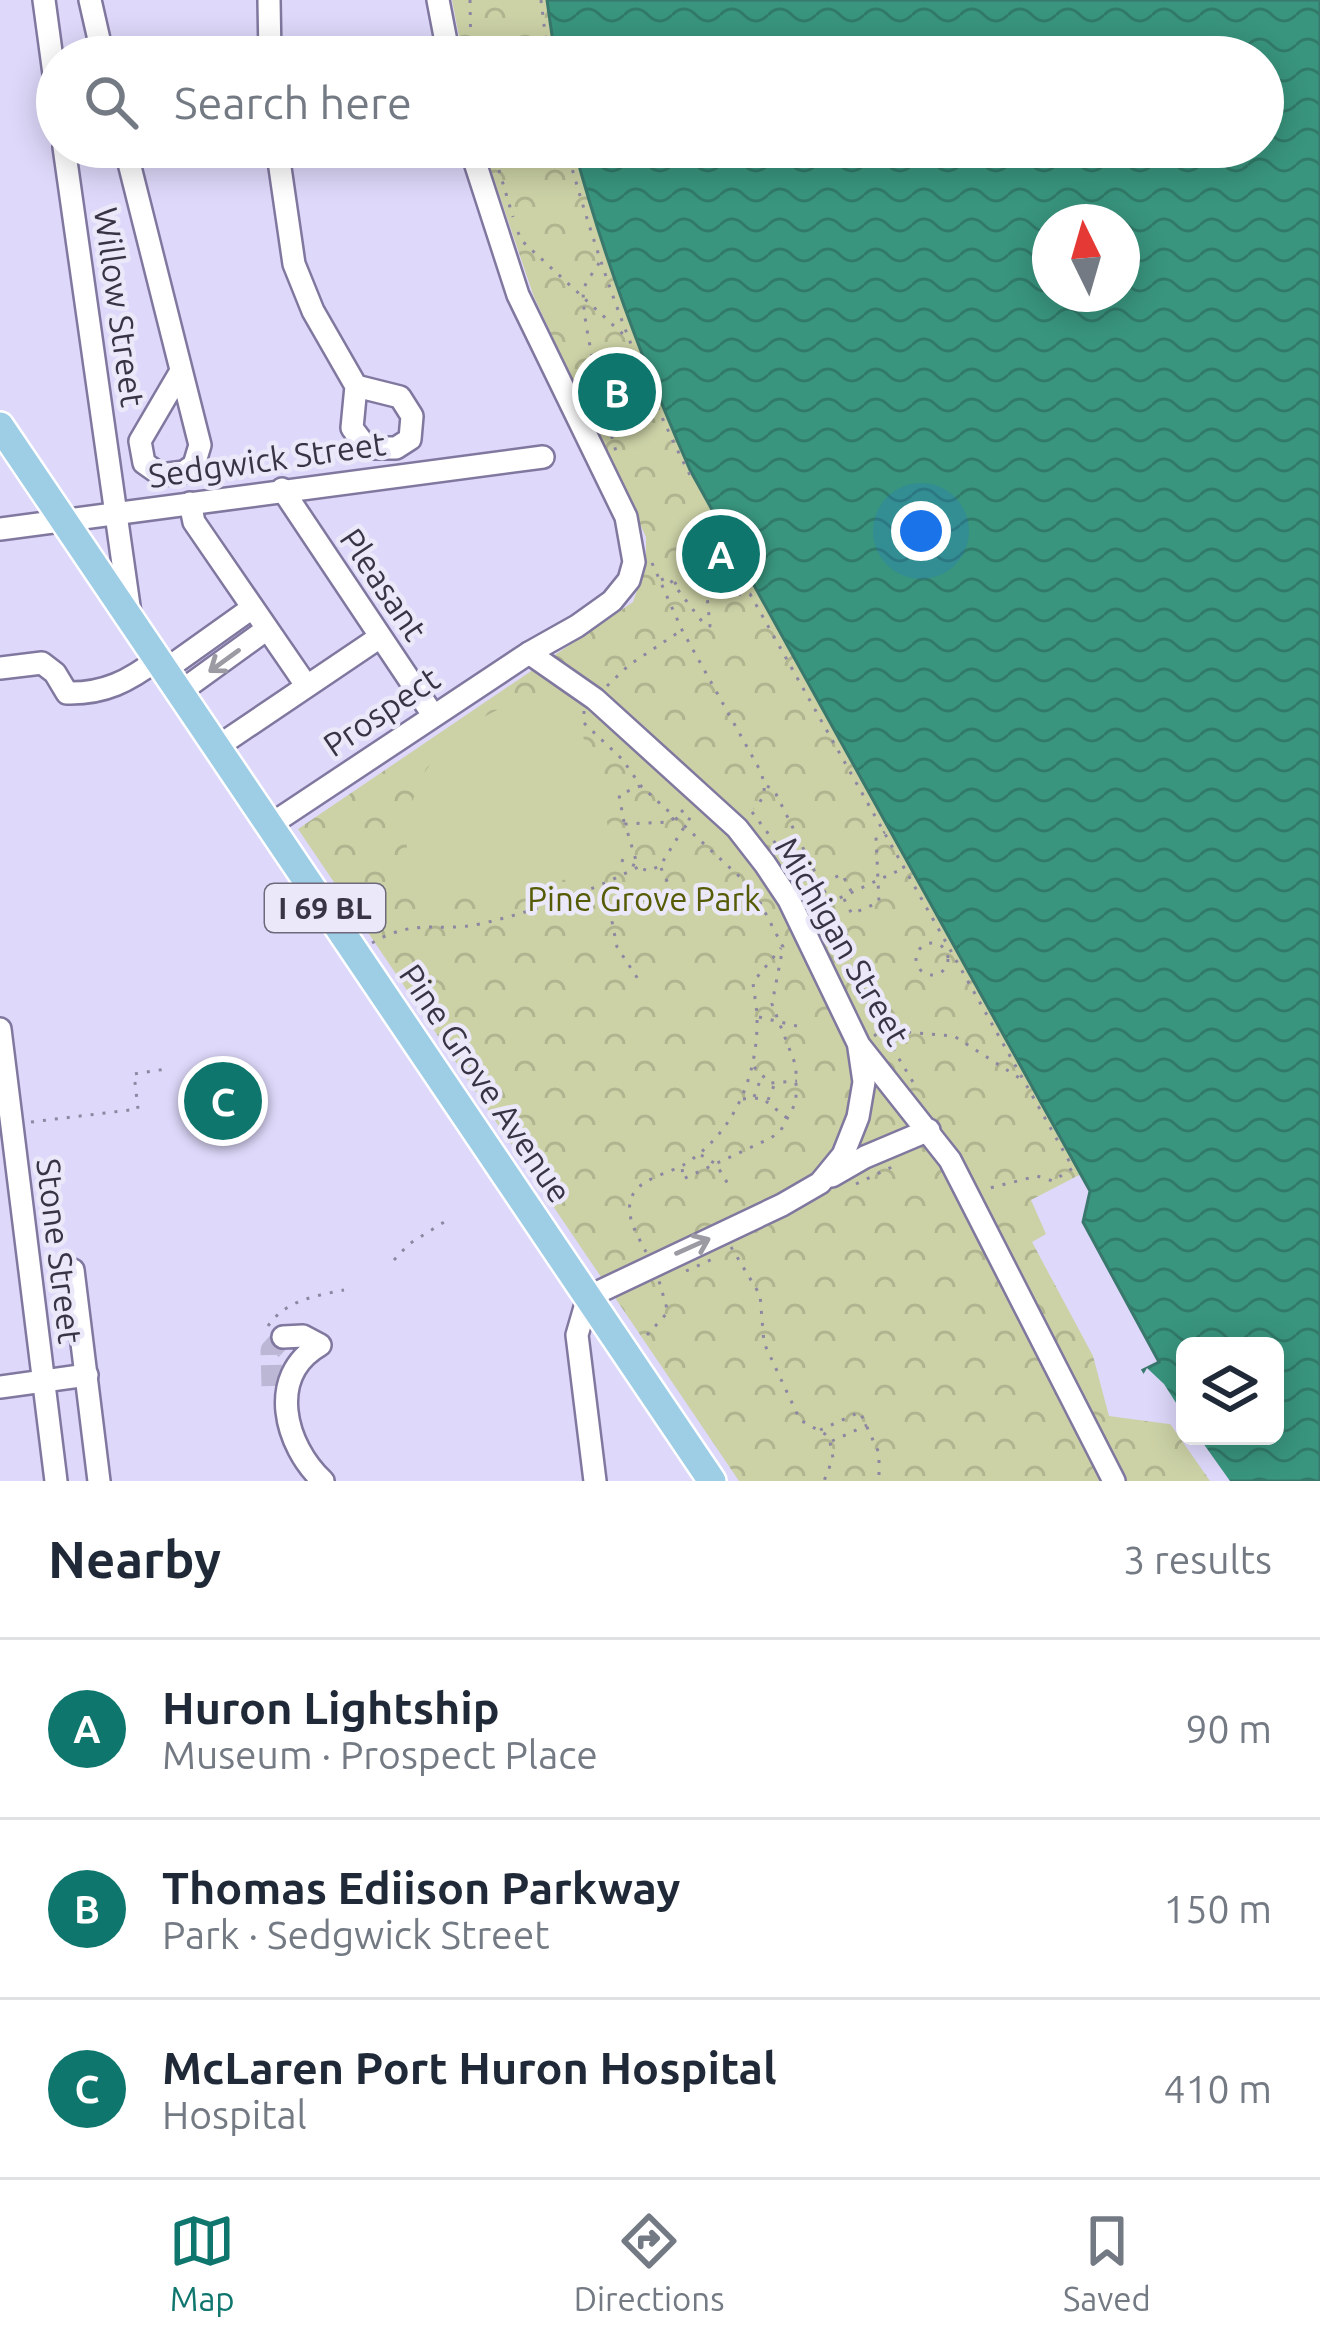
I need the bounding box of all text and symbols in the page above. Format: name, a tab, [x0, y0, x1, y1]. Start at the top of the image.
search box	[36, 36, 1284, 168]
icon: search	[78, 69, 144, 135]
text: Search here	[174, 77, 412, 128]
north arrow	[1032, 204, 1140, 312]
street label: Willow Street	[88, 205, 152, 409]
pin: B	[578, 347, 656, 437]
street label: Sedgwick Street	[146, 424, 388, 494]
your location	[891, 501, 951, 561]
pin: A	[682, 509, 760, 599]
street label: Pleasant	[333, 521, 435, 647]
one-way arrow	[208, 647, 241, 673]
street label: Prospect	[316, 659, 446, 763]
street label: Michigan Street	[769, 831, 917, 1051]
park label: Pine Grove Park	[527, 880, 761, 917]
road number: I 69 BL	[265, 884, 385, 932]
street label: Pine Grove Avenue	[393, 957, 579, 1209]
pin: C	[184, 1056, 262, 1146]
street label: Stone Street	[30, 1156, 90, 1346]
one-way arrow	[674, 1234, 710, 1256]
map controls	[1176, 1337, 1284, 1445]
button: layers	[1176, 1337, 1284, 1445]
text: Nearby	[48, 1530, 221, 1588]
text: 3 results	[1123, 1538, 1272, 1581]
text: Huron Lightship	[162, 1682, 500, 1733]
text: A	[73, 1707, 101, 1750]
text: 90 m	[1185, 1707, 1272, 1750]
text: Museum · Prospect Place	[162, 1733, 598, 1776]
text: Thomas Ediison Parkway	[162, 1862, 680, 1913]
text: B	[74, 1887, 100, 1930]
text: 150 m	[1163, 1887, 1272, 1930]
text: Park · Sedgwick Street	[162, 1913, 550, 1956]
text: McLaren Port Huron Hospital	[162, 2042, 777, 2093]
text: C	[75, 2067, 99, 2110]
text: 410 m	[1163, 2067, 1272, 2110]
text: Hospital	[162, 2093, 307, 2136]
tab: Map	[169, 2208, 235, 2317]
tab: Directions	[574, 2208, 724, 2317]
tab: Saved	[1063, 2208, 1151, 2317]

